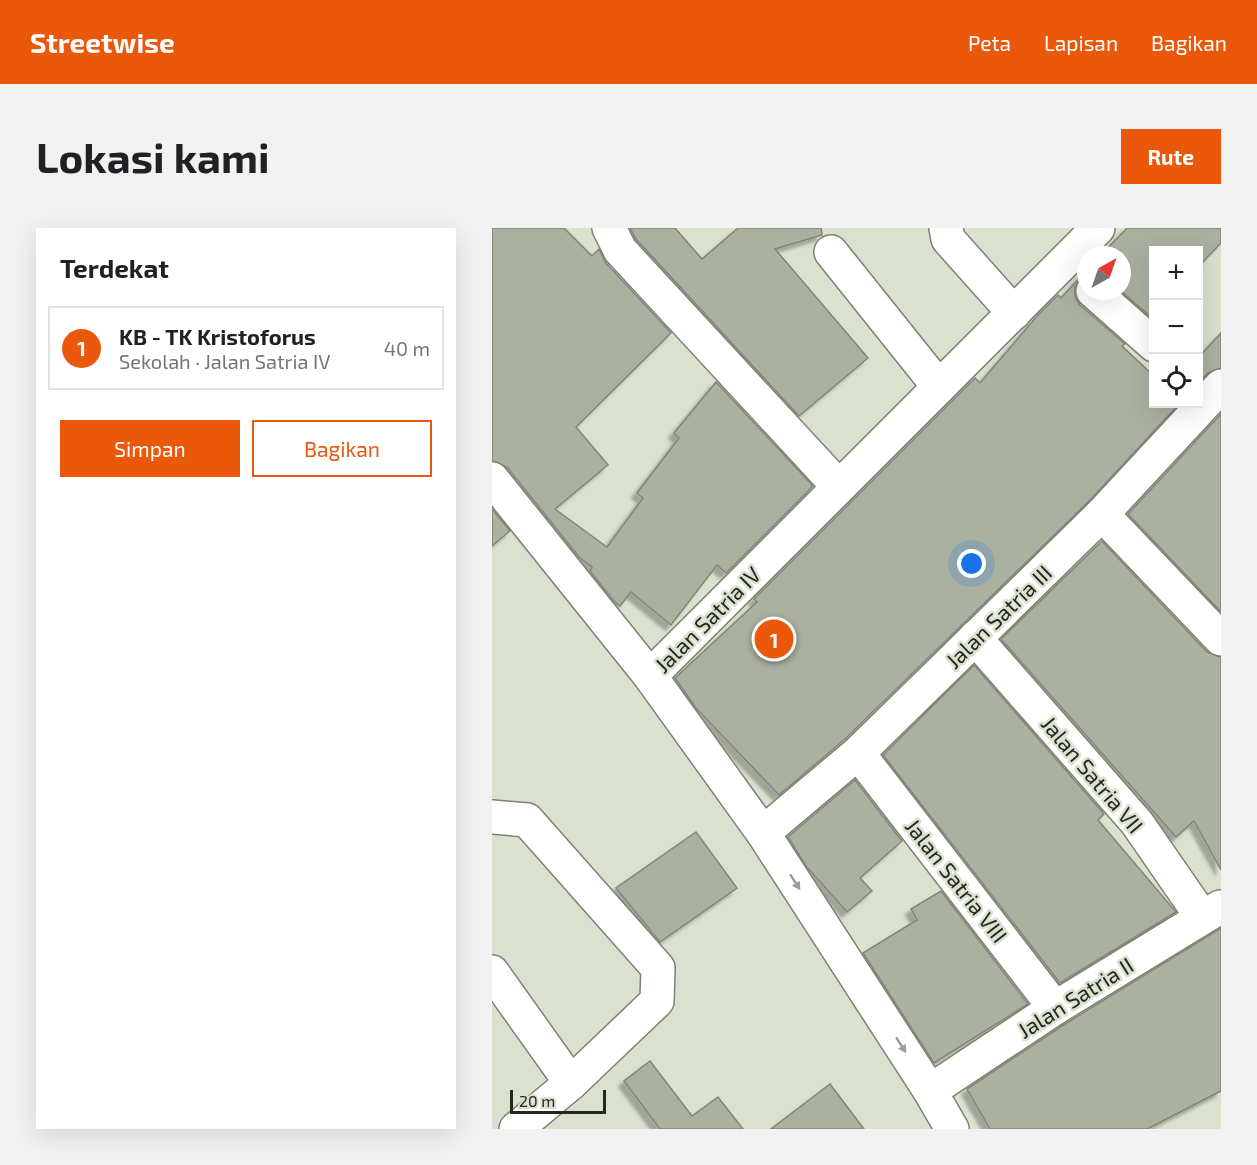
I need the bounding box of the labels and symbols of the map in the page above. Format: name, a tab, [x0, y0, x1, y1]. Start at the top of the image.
north arrow	[1077, 246, 1131, 300]
your location	[957, 549, 986, 578]
street label: Jalan Satria III	[940, 559, 1056, 673]
street label: Jalan Satria IV	[649, 560, 766, 677]
pin: 1	[754, 616, 794, 662]
street label: Jalan Satria VII	[1037, 710, 1149, 838]
street label: Jalan Satria VIII	[901, 813, 1013, 947]
one-way arrow	[789, 874, 800, 890]
street label: Jalan Satria II	[1012, 951, 1138, 1043]
one-way arrow	[895, 1037, 907, 1053]
scale bar	[510, 1087, 606, 1114]

